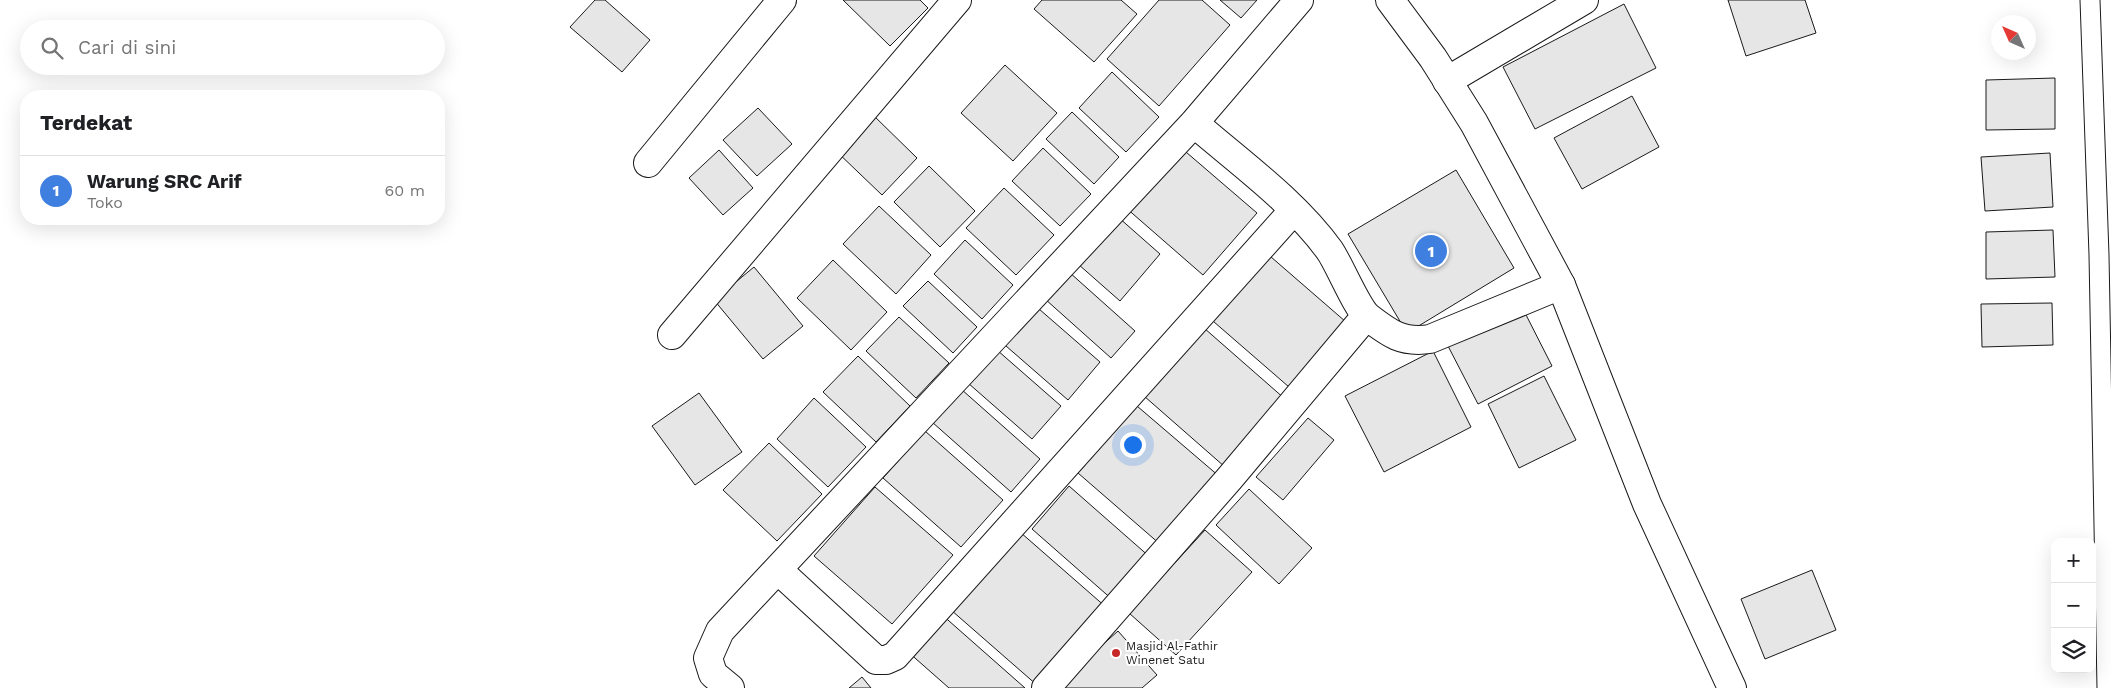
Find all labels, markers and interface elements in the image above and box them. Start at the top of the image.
north arrow [1991,15,2036,60]
search box [20,20,445,75]
icon: search [38,34,66,62]
text: Cari di sini [78,36,176,59]
text: Terdekat [40,110,132,135]
text: Warung SRC Arif [87,170,242,193]
text: 1 [53,181,59,200]
text: 60 m [385,181,425,200]
text: Toko [87,193,123,212]
pin: 1 [1415,232,1447,270]
your location [1120,432,1146,458]
map controls [2051,538,2096,673]
button: + [2051,538,2096,583]
button: − [2051,583,2096,628]
button: layers [2051,628,2096,673]
place label: Masjid Al-Fathir Winenet Satu [1126,639,1218,667]
marker: Masjid Al-Fathir Winenet Satu [1110,647,1122,659]

